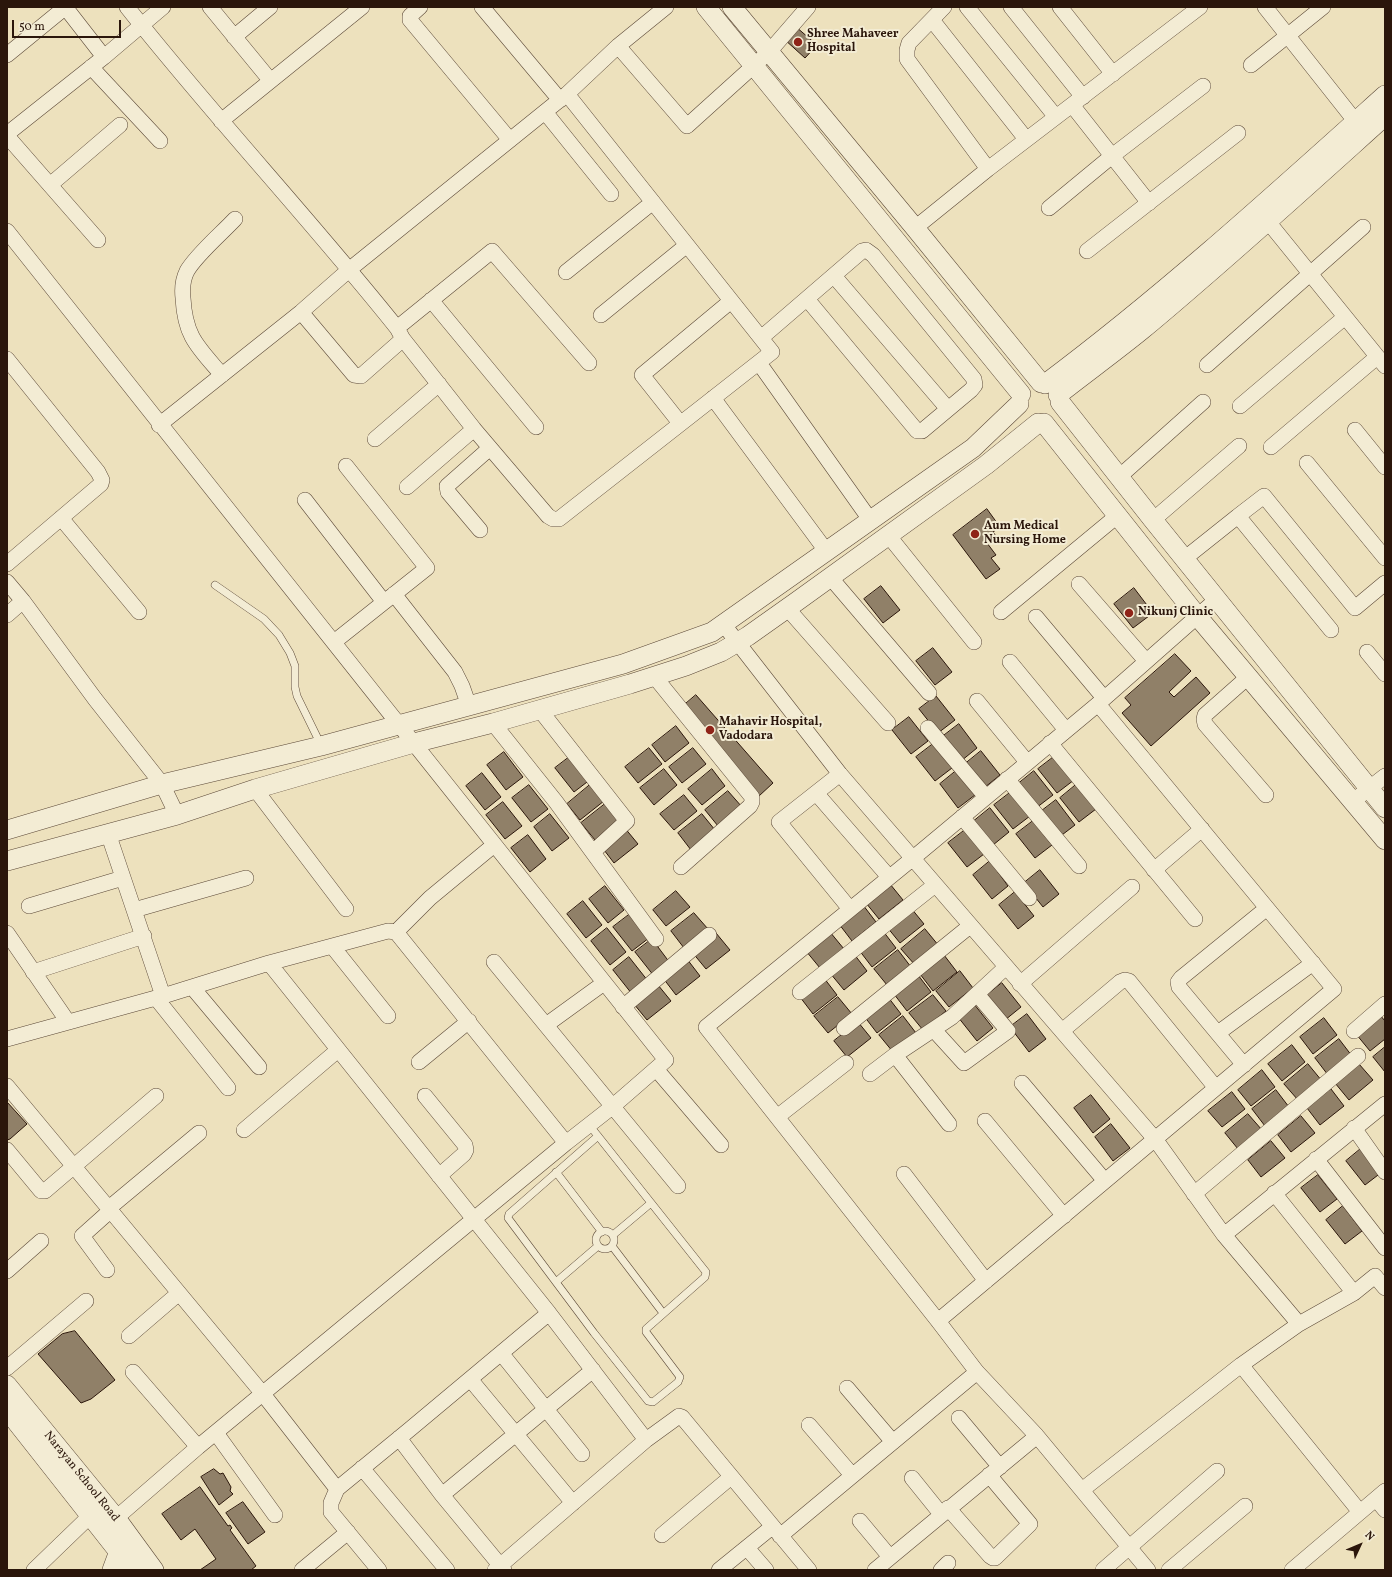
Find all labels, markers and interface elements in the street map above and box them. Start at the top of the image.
scale bar [14,12,123,38]
text: 50 m [19,19,45,35]
place label: Shree Mahaveer Hospital [807,28,899,56]
marker: Shree Mahaveer Hospital [792,36,804,48]
place label: Aum Medical Nursing Home [984,520,1066,548]
marker: Aum Medical Nursing Home [969,528,981,540]
place label: Nikunj Clinic [1138,606,1213,620]
marker: Nikunj Clinic [1123,607,1135,619]
place label: Mahavir Hospital, Vadodara [719,716,822,744]
marker: Mahavir Hospital, Vadodara [704,724,716,736]
street label: Narayan School Road [40,1429,122,1525]
north arrow [1340,1525,1380,1565]
text: N [1361,1528,1377,1544]

